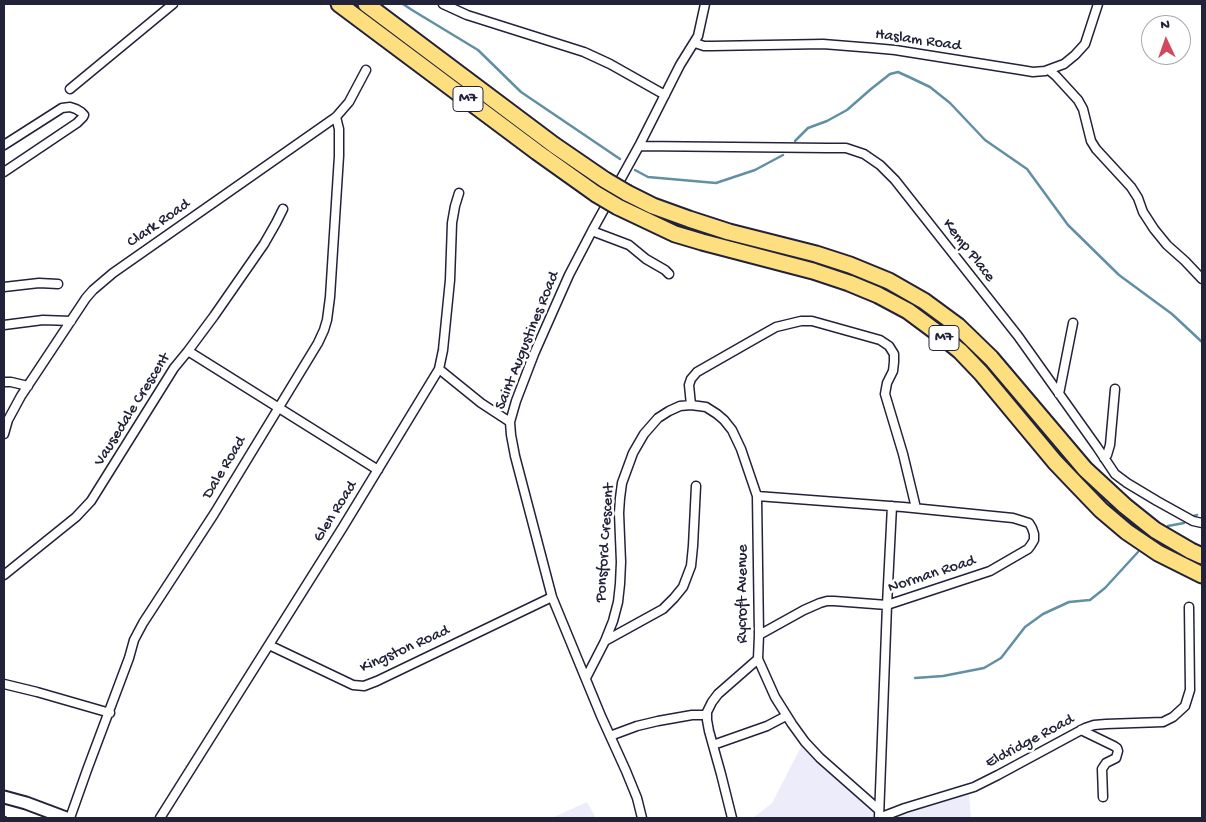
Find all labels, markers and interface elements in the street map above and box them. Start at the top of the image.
north arrow [1141,15,1191,65]
text: N [1160,17,1170,34]
street label: Haslam Road [874,25,962,57]
road number: M7 [453,86,483,112]
street label: Clark Road [124,195,194,253]
street label: Kemp Place [937,216,999,286]
street label: Saint Augustines Road [491,269,565,413]
road number: M7 [929,326,959,350]
street label: Vausedale Crescent [91,350,175,470]
street label: Dale Road [199,433,251,503]
street label: Glen Road [310,478,362,546]
street label: Ponsford Crescent [592,483,620,603]
street label: Rycroft Avenue [734,544,754,644]
street label: Norman Road [886,552,978,598]
street label: Kingston Road [357,622,453,678]
street label: Eldridge Road [982,711,1078,773]

